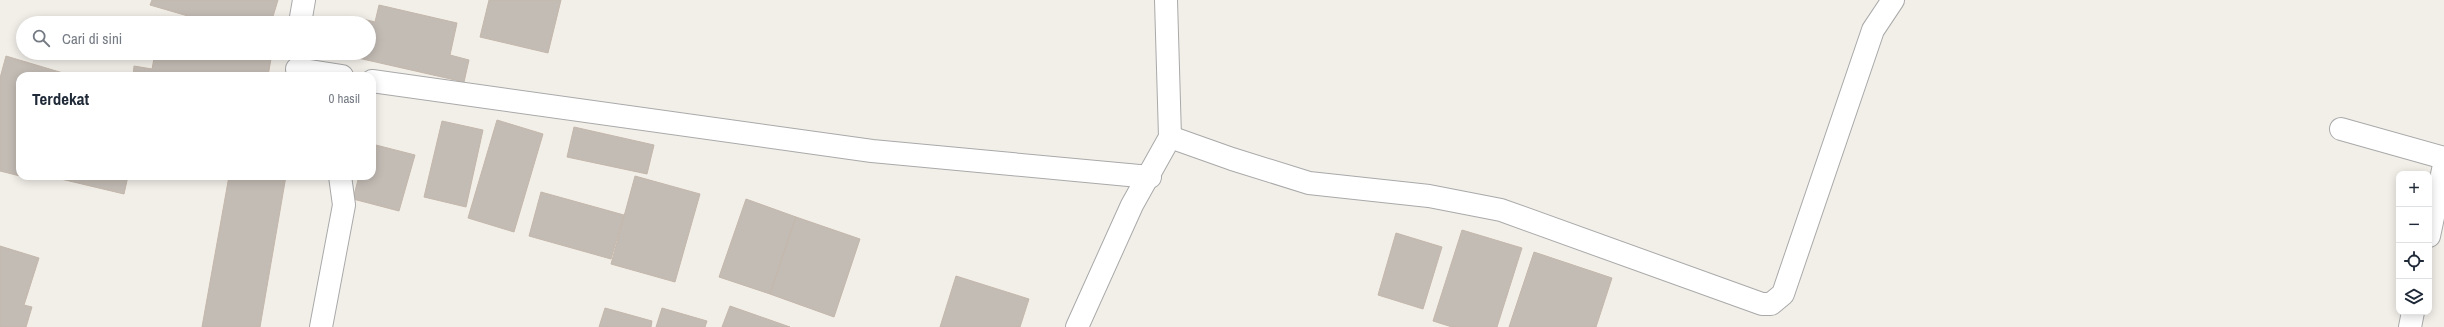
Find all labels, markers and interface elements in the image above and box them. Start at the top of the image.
search box [16,16,376,60]
icon: search [30,27,52,49]
text: Cari di sini [62,28,122,49]
text: Terdekat [32,87,89,110]
text: 0 hasil [329,90,360,107]
map controls [2396,171,2432,315]
button: + [2396,171,2432,207]
button: − [2396,207,2432,243]
button: locate [2396,243,2432,279]
button: layers [2396,279,2432,315]

